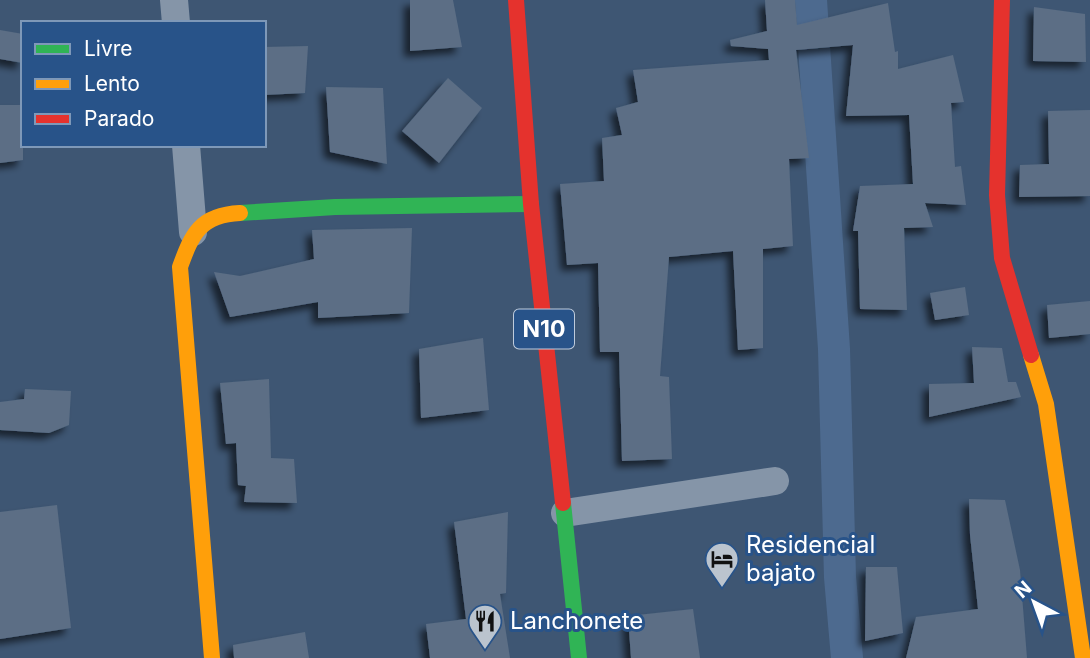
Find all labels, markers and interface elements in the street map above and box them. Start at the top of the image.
legend [21,21,266,147]
text: Livre [84,36,133,61]
text: Lento [84,71,140,96]
text: Parado [84,106,154,131]
road number: N10 [514,310,574,348]
place label: Residencial bajato [746,530,875,587]
hotel icon: Residencial bajato [703,540,741,589]
north arrow [999,567,1069,637]
text: N [1010,576,1036,603]
restaurant icon: Lanchonete [466,602,504,651]
place label: Lanchonete [510,606,643,635]

